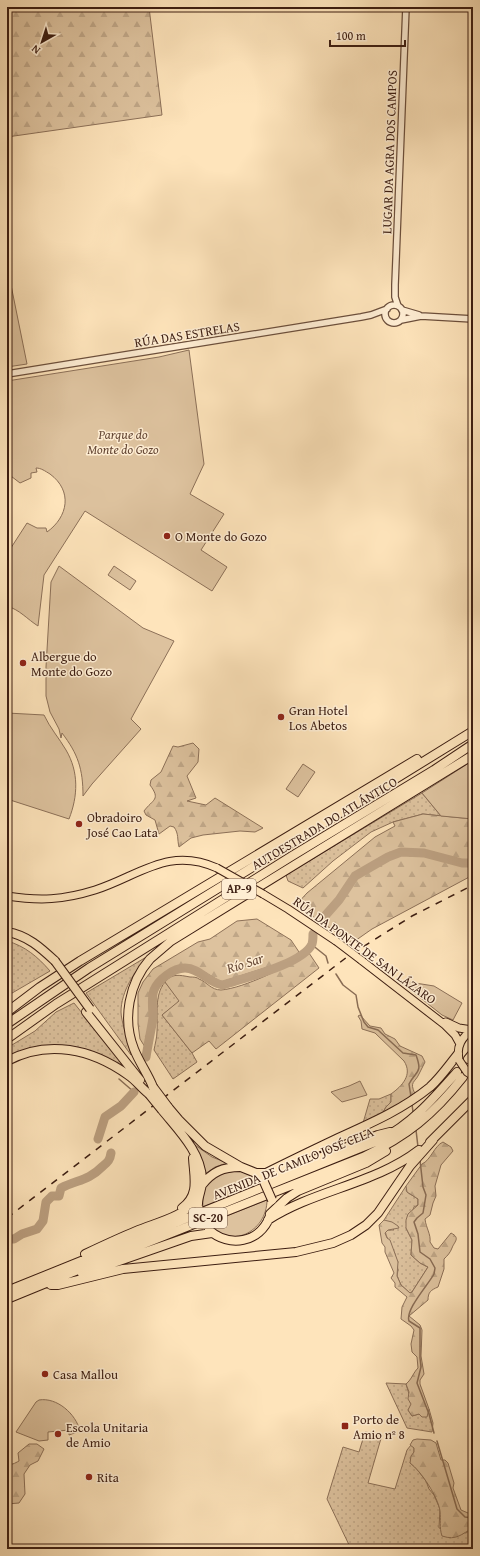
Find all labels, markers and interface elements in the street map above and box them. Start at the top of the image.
north arrow [22,22,62,62]
scale bar [330,22,405,48]
text: 100 m [336,27,366,44]
text: N [27,41,44,58]
street label: LUGAR DA AGRA DOS CAMPOS [377,70,402,234]
street label: RÚA DAS ESTRELAS [133,317,241,352]
park label: Parque do Monte do Gozo [87,425,159,459]
place label: O Monte do Gozo [175,527,267,546]
marker: O Monte do Gozo [162,531,172,541]
place label: Albergue do Monte do Gozo [31,647,113,681]
marker: Albergue do Monte do Gozo [18,658,28,668]
place label: Gran Hotel Los Abetos [289,701,348,735]
marker: Gran Hotel Los Abetos [276,712,286,722]
street label: AUTOESTRADA DO ATLÁNTICO [248,772,401,875]
place label: Obradoiro José Cao Lata [85,808,159,842]
marker: Obradoiro José Cao Lata [74,819,84,829]
road number: AP-9 [222,879,256,899]
street label: RÚA DA PONTE DE SAN LÁZARO [289,892,440,1009]
water label: Río Sar [223,947,267,979]
street label: AVENIDA DE CAMILO JOSÉ CELA [210,1122,377,1204]
road number: SC-20 [189,1208,227,1228]
place label: Casa Mallou [53,1365,118,1384]
marker: Casa Mallou [40,1369,50,1379]
place label: Porto de Amio nº 8 [353,1410,405,1444]
place label: Escola Unitaria de Amio [66,1418,149,1452]
marker: Porto de Amio nº 8 [340,1421,350,1431]
marker: Escola Unitaria de Amio [53,1429,63,1439]
place label: Rita [97,1468,120,1487]
marker: Rita [84,1472,94,1482]

